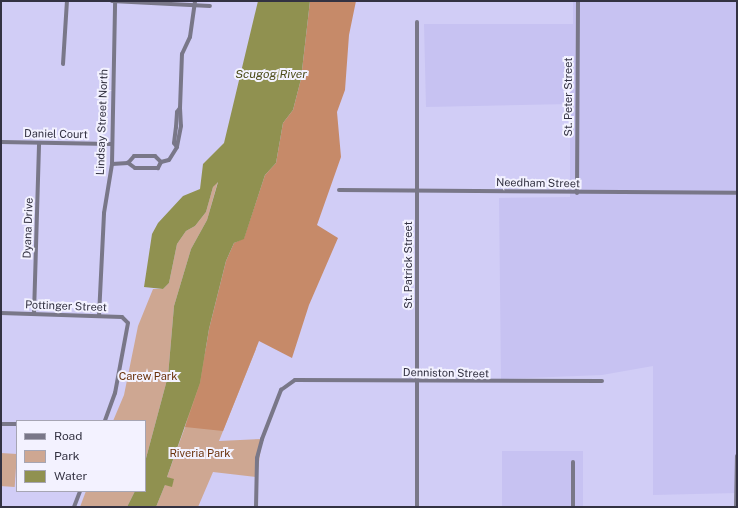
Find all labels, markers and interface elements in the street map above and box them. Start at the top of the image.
street label: St. Peter Street [561,58,575,136]
water label: Scugog River [235,68,307,82]
street label: Lindsay Street North [94,69,110,175]
street label: Daniel Court [24,127,88,141]
street label: Needham Street [496,176,580,190]
street label: Dyana Drive [20,197,36,259]
street label: St. Patrick Street [401,221,415,309]
street label: Pottinger Street [25,298,107,314]
street label: Denniston Street [403,366,489,380]
park label: Carew Park [119,369,177,383]
legend [16,420,146,492]
text: Road [54,429,82,443]
park label: Riveria Park [170,446,230,460]
text: Park [54,449,80,463]
text: Water [54,469,87,483]

